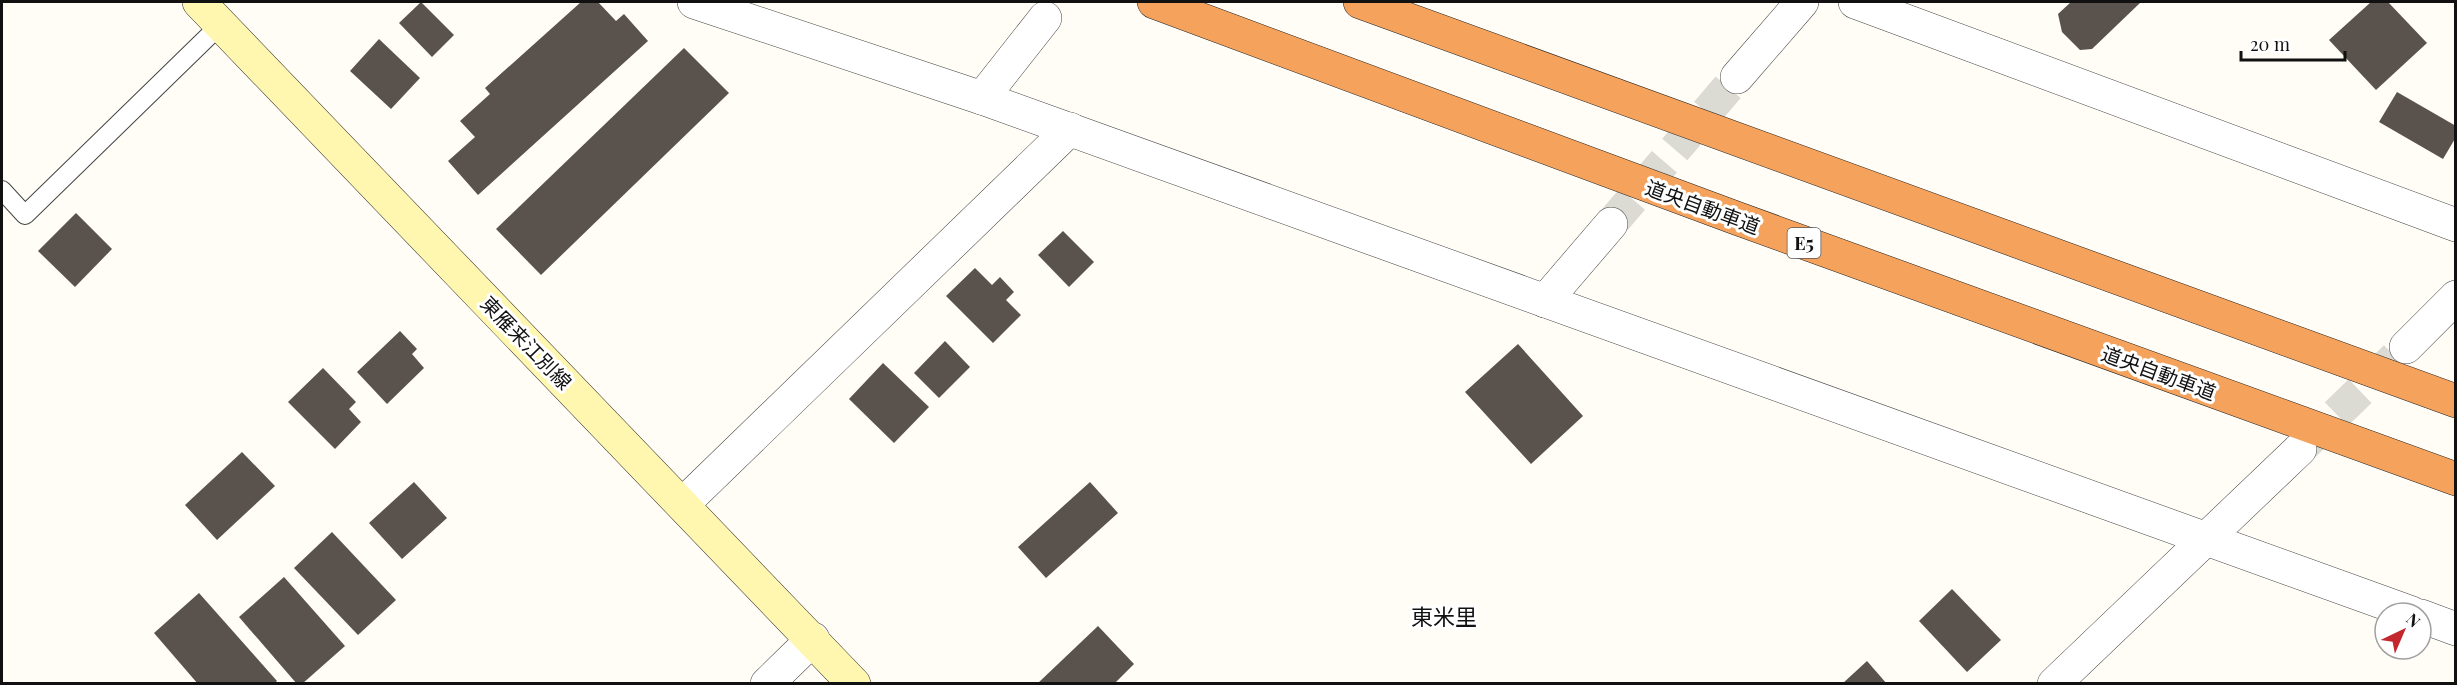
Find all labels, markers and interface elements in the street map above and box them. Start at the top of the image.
scale bar [2241,24,2344,62]
text: 20 m [2250,32,2290,56]
street label: 道央自動車道 [1642,173,1764,239]
road number: E5 [1788,228,1820,258]
street label: 東雁来江別線 [476,289,578,395]
street label: 道央自動車道 [2098,339,2220,405]
district label: 東米里 [1411,601,1477,631]
north arrow [2373,601,2433,661]
text: N [2402,608,2426,632]

